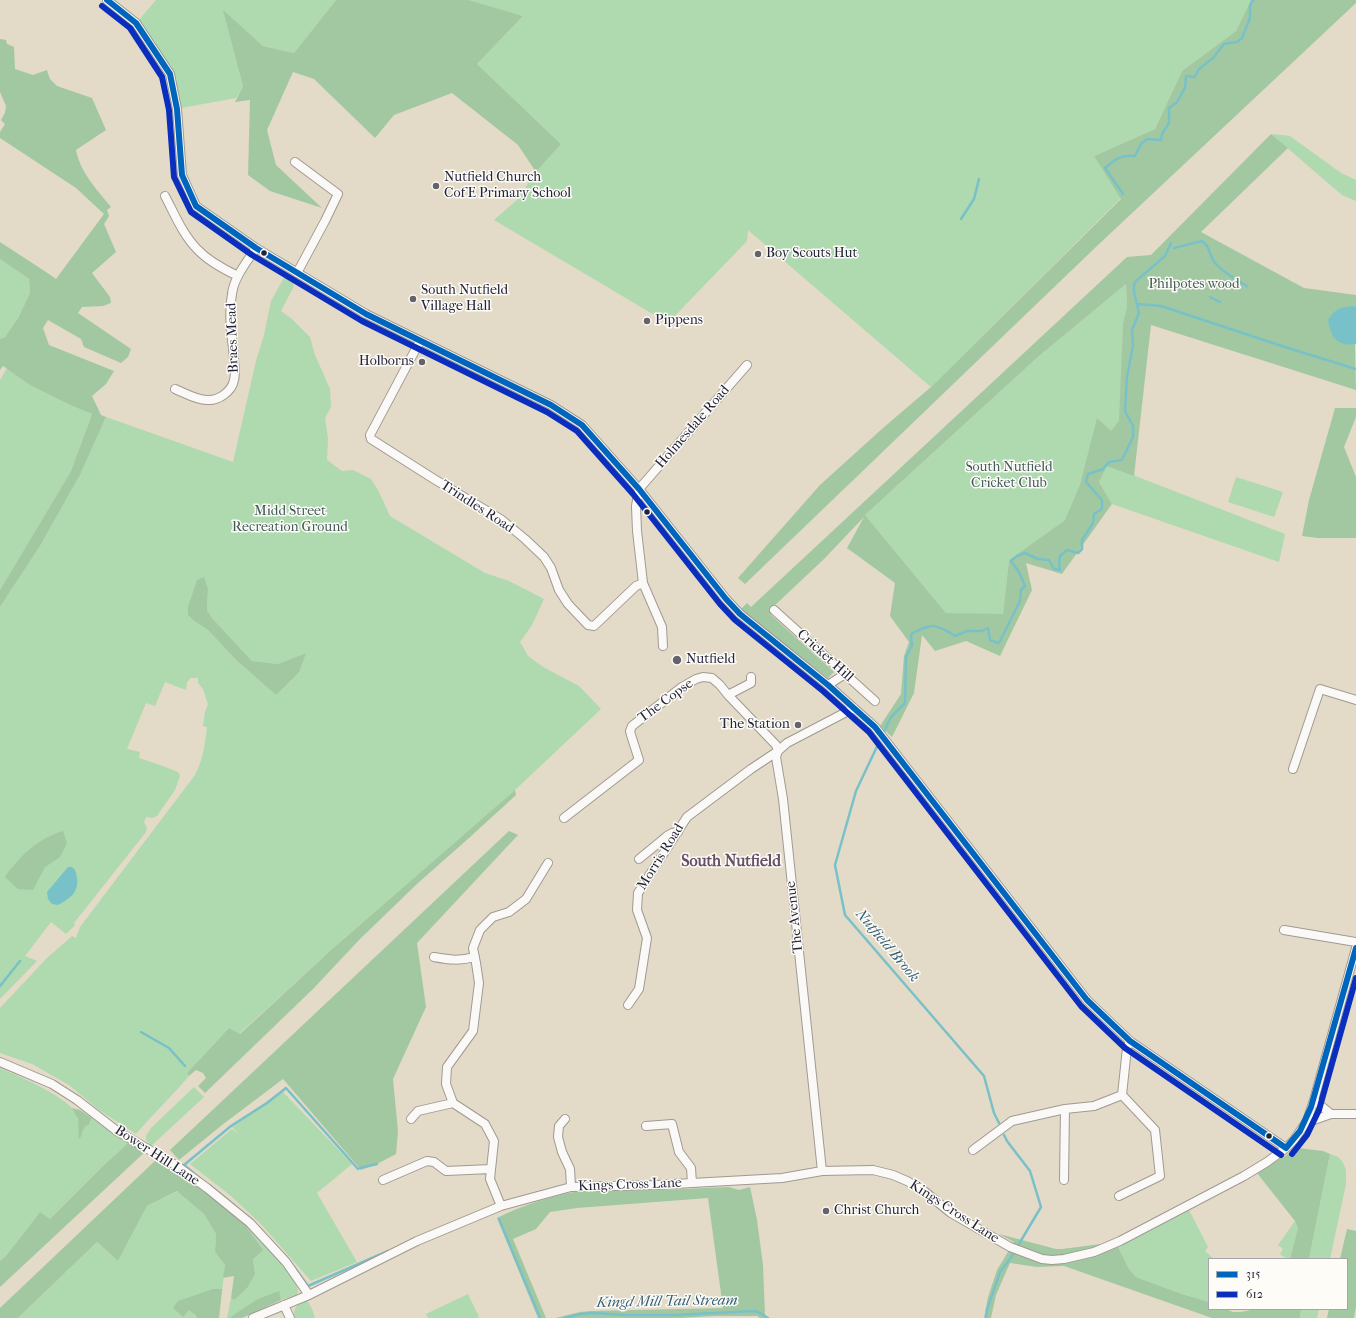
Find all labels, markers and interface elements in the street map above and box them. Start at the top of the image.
place label: Nutfield Church CofE Primary School [444,170,571,202]
marker: Nutfield Church CofE Primary School [431,181,441,191]
place label: Boy Scouts Hut [766,246,857,262]
unlabelled marker [259,248,269,258]
marker: Boy Scouts Hut [753,249,763,259]
park label: Philpotes wood [1148,277,1240,293]
place label: South Nutfield Village Hall [421,283,508,316]
marker: South Nutfield Village Hall [408,294,418,304]
street label: Braes Mead [223,303,243,373]
place label: Pippens [655,313,703,329]
marker: Pippens [642,316,652,326]
place label: Holborns [359,354,414,370]
marker: Holborns [417,357,427,367]
street label: Holmesdale Road [652,382,734,472]
park label: South Nutfield Cricket Club [965,460,1053,492]
street label: Trindles Road [437,477,517,537]
park label: Midd Street Recreation Ground [232,504,348,536]
unlabelled marker [642,507,652,517]
street label: Cricket Hill [793,626,857,686]
place label: Nutfield [686,652,735,668]
marker: Nutfield [671,654,683,666]
street label: The Copse [635,675,697,727]
place label: The Station [720,717,790,733]
marker: The Station [793,720,803,730]
street label: Morris Road [634,821,688,893]
district label: South Nutfield [681,852,781,872]
street label: The Avenue [783,880,807,954]
water label: Nutfield Brook [851,906,923,986]
street label: Bower Hill Lane [111,1122,203,1190]
unlabelled marker [1264,1131,1274,1141]
street label: Kings Cross Lane [578,1175,682,1195]
street label: Kings Cross Lane [906,1177,1002,1247]
place label: Christ Church [834,1203,919,1219]
marker: Christ Church [821,1206,831,1216]
legend [1208,1258,1348,1310]
text: 315 [1246,1267,1260,1281]
text: 612 [1246,1287,1263,1301]
water label: Kingd Mill Tail Stream [596,1292,738,1312]

